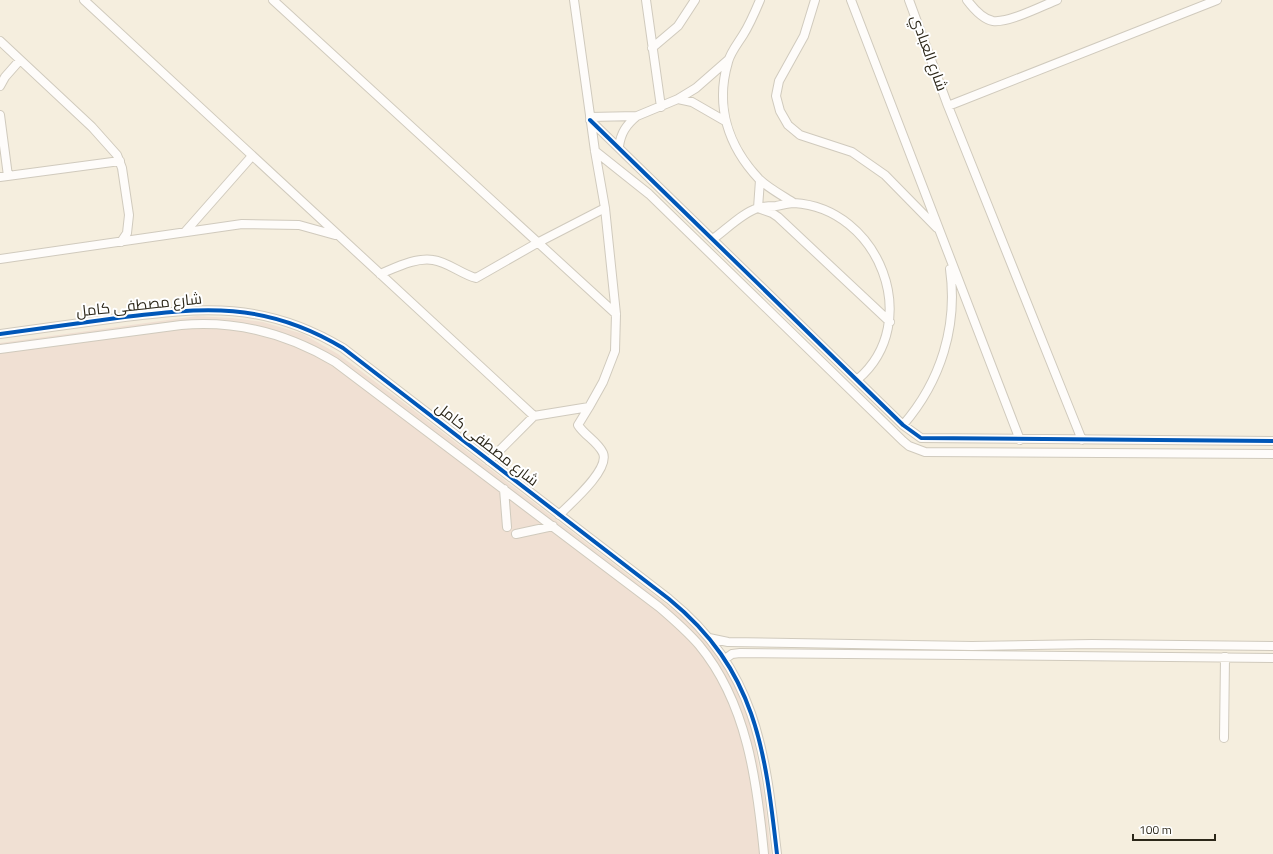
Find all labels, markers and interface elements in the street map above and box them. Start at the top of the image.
street label: شارع العبادي [904,12,954,94]
street label: شارع مصطفى كامل [75,286,203,323]
street label: شارع مصطفى كامل [431,396,544,491]
scale bar [1133,816,1215,842]
text: 100 m [1139,820,1172,839]

